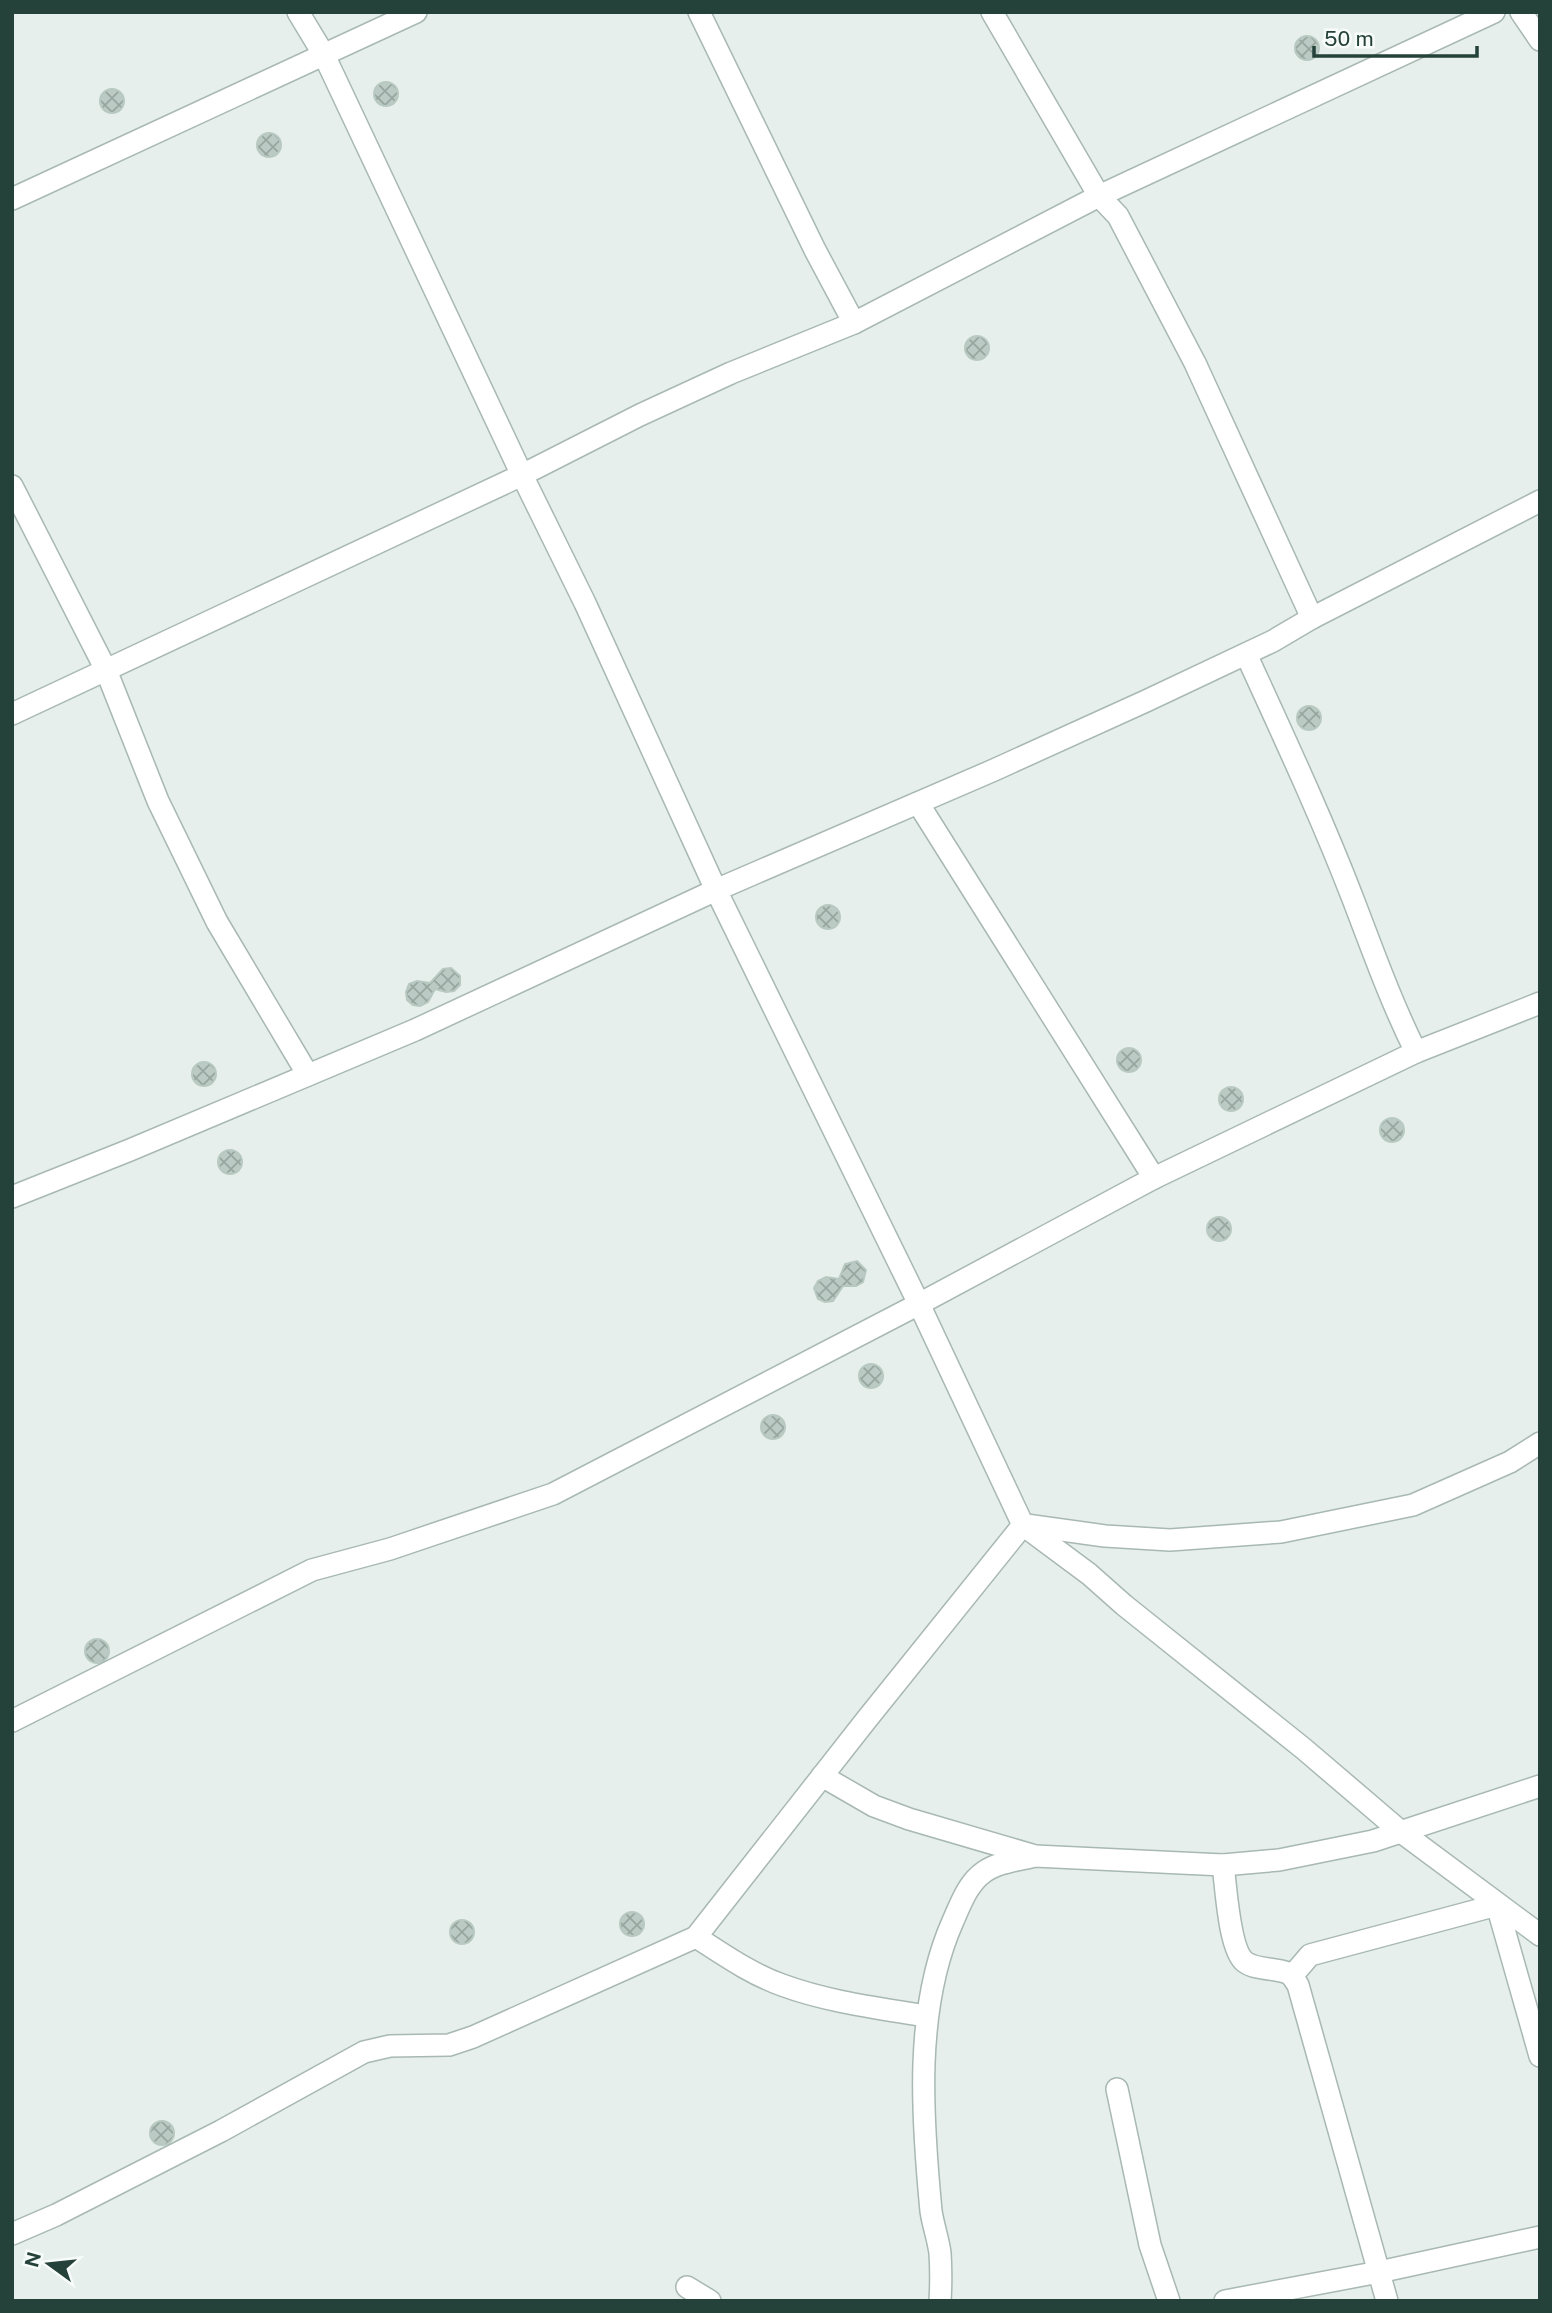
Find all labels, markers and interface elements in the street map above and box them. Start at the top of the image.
scale bar [1314,14,1477,58]
text: 50 m [1324,26,1374,51]
north arrow [14,2229,84,2299]
text: N [20,2250,45,2270]

